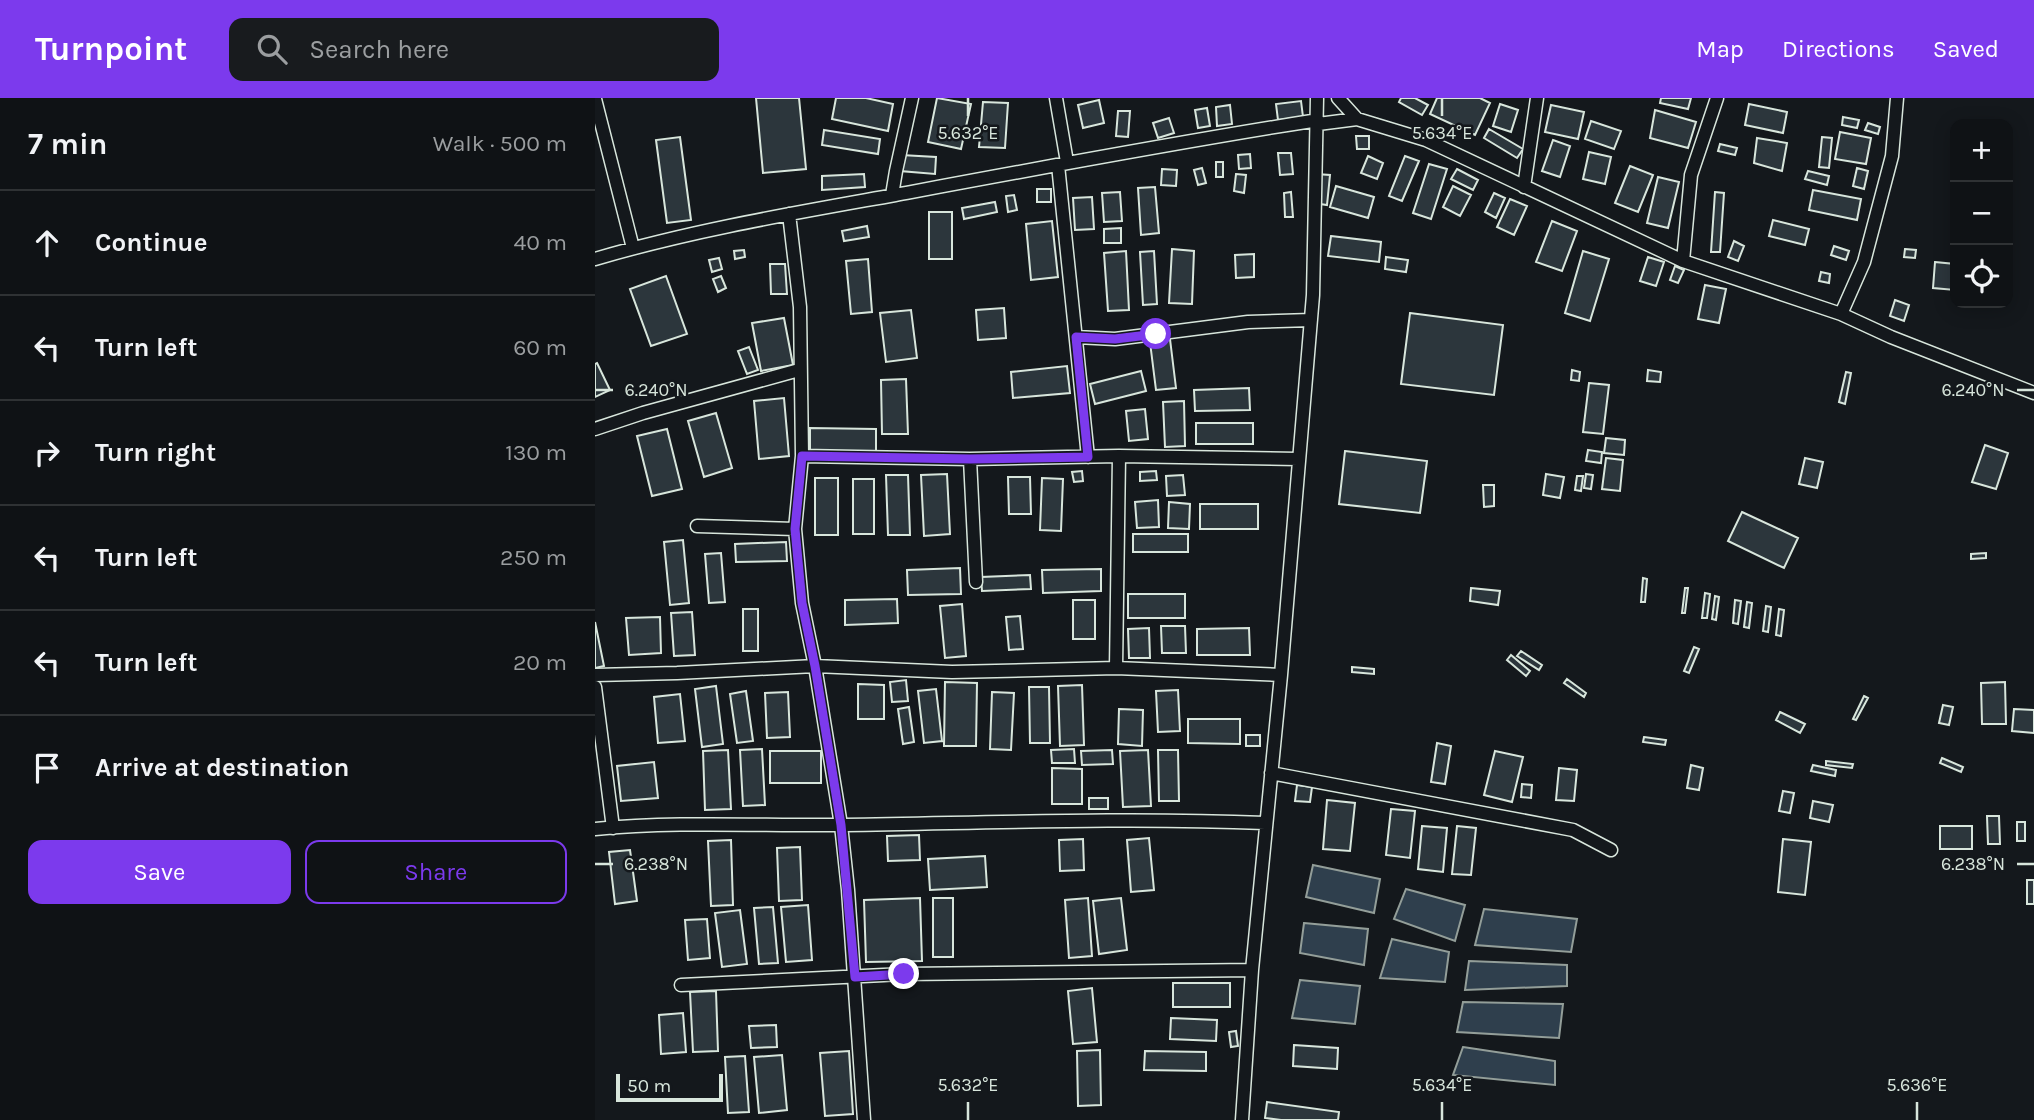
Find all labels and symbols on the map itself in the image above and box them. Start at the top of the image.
text: 5.632°E [938,122,999,144]
text: 5.634°E [1412,122,1472,144]
route start [1140,318,1171,349]
text: 6.240°N [624,379,688,401]
text: 6.240°N [1941,379,2005,401]
text: 6.238°N [624,853,688,875]
text: 6.238°N [1941,853,2005,875]
route end [888,958,919,989]
scale bar [616,1071,723,1103]
text: 5.632°E [938,1074,999,1096]
text: 5.634°E [1412,1074,1472,1096]
text: 5.636°E [1887,1074,1947,1096]

